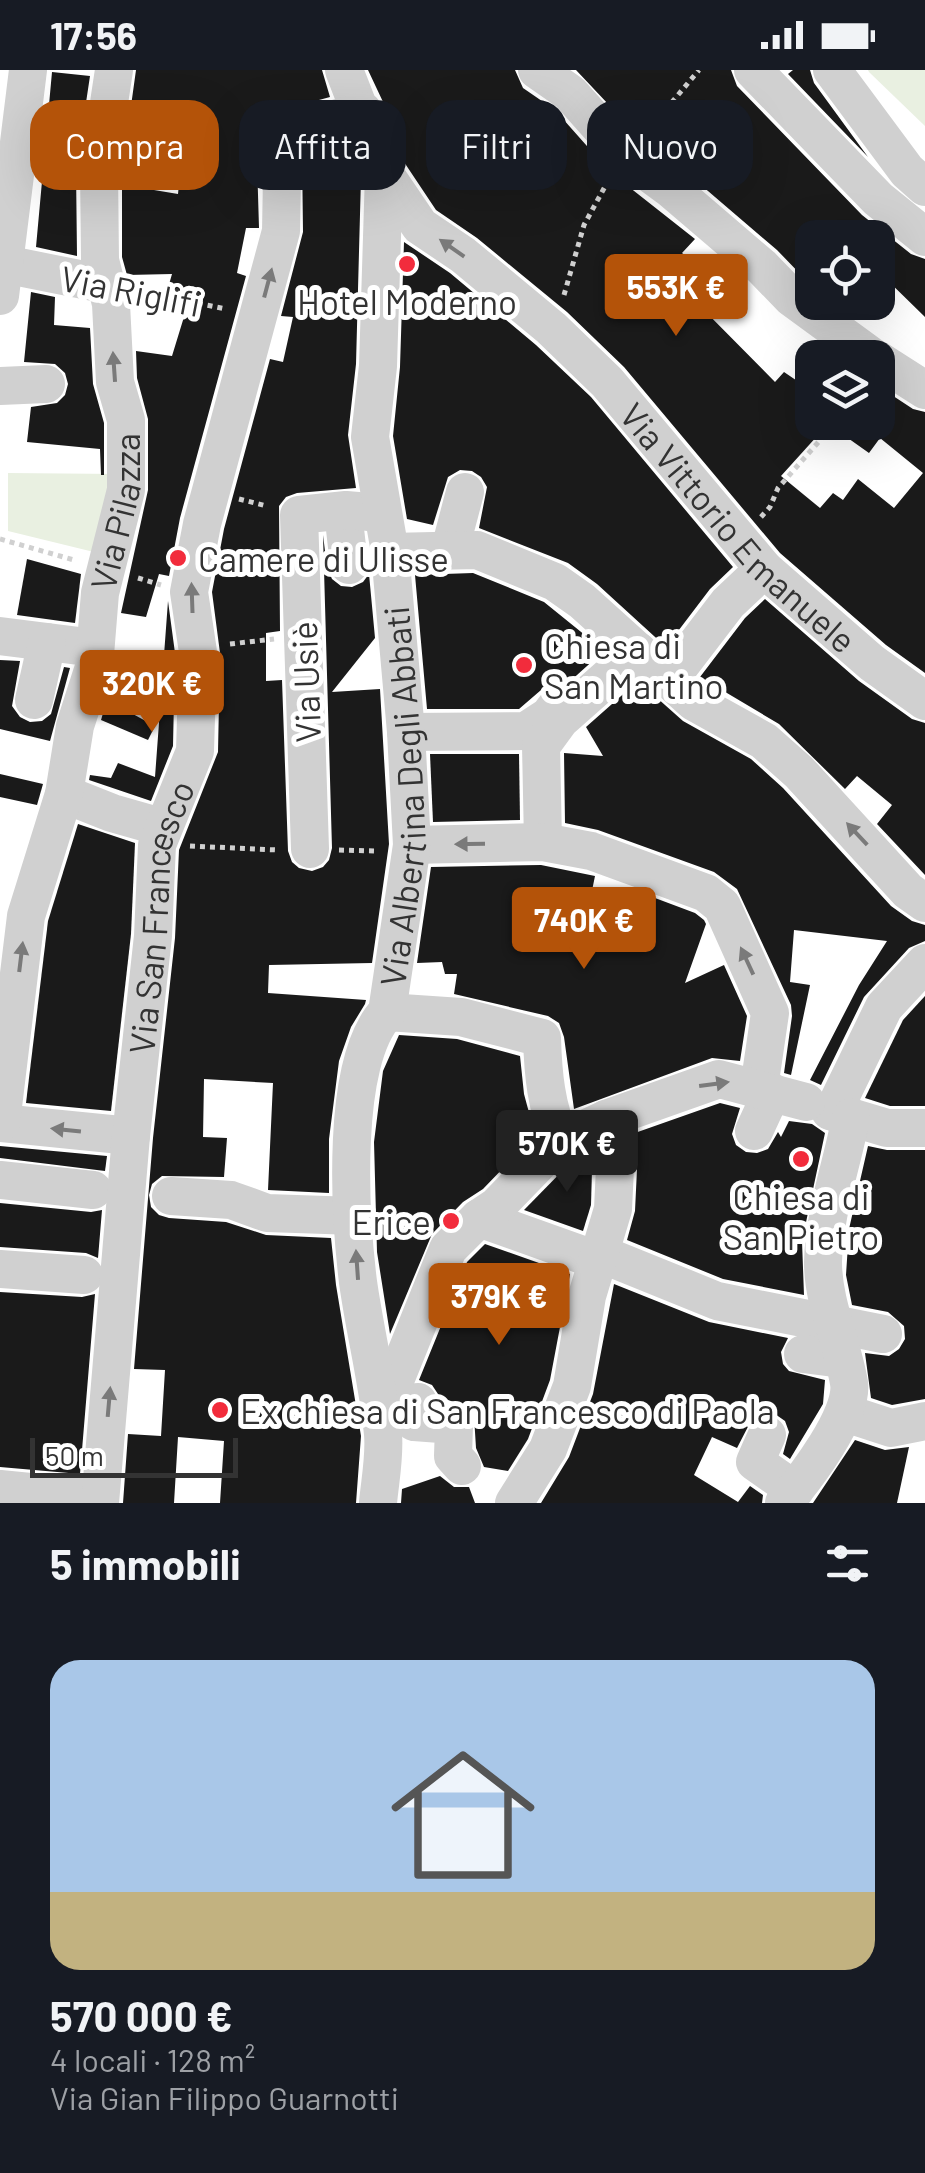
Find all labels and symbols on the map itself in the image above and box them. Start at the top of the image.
one-way arrow [439,239,465,258]
marker: Hotel Moderno [396,253,418,275]
pin: 553K € [595,254,757,339]
street label: Via Riglifi [57,256,205,324]
one-way arrow [260,267,276,298]
place label: Hotel Moderno [297,280,517,322]
one-way arrow [106,351,122,383]
street label: Via Vittorio Emanuele [612,394,865,661]
street label: Via Pilazza [81,433,148,594]
place label: Camere di Ulisse [198,537,449,579]
marker: Camere di Ulisse [167,547,189,569]
one-way arrow [183,581,199,613]
street label: Via Albertina Degli Abbati [370,604,433,989]
street label: Via Usiè [282,621,328,743]
place label: Chiesa di San Martino [544,624,724,706]
pin: 320K € [71,650,233,735]
marker: Chiesa di San Martino [513,654,535,676]
street label: Via San Francesco [119,774,202,1056]
one-way arrow [846,822,869,846]
one-way arrow [454,836,486,852]
pin: 740K € [503,887,665,972]
one-way arrow [13,940,29,972]
one-way arrow [739,946,756,975]
one-way arrow [699,1076,731,1092]
pin: 570K € [486,1110,648,1195]
one-way arrow [49,1121,81,1137]
marker: Chiesa di San Pietro [790,1148,812,1170]
place label: Chiesa di San Pietro [723,1175,879,1257]
place label: Erice [351,1200,431,1242]
marker: Erice [440,1210,462,1232]
one-way arrow [349,1249,365,1281]
pin: 379K € [418,1263,580,1348]
one-way arrow [101,1385,117,1417]
place label: Ex chiesa di San Francesco di Paola [240,1389,775,1431]
marker: Ex chiesa di San Francesco di Paola [209,1399,231,1421]
scale bar [30,1433,238,1478]

